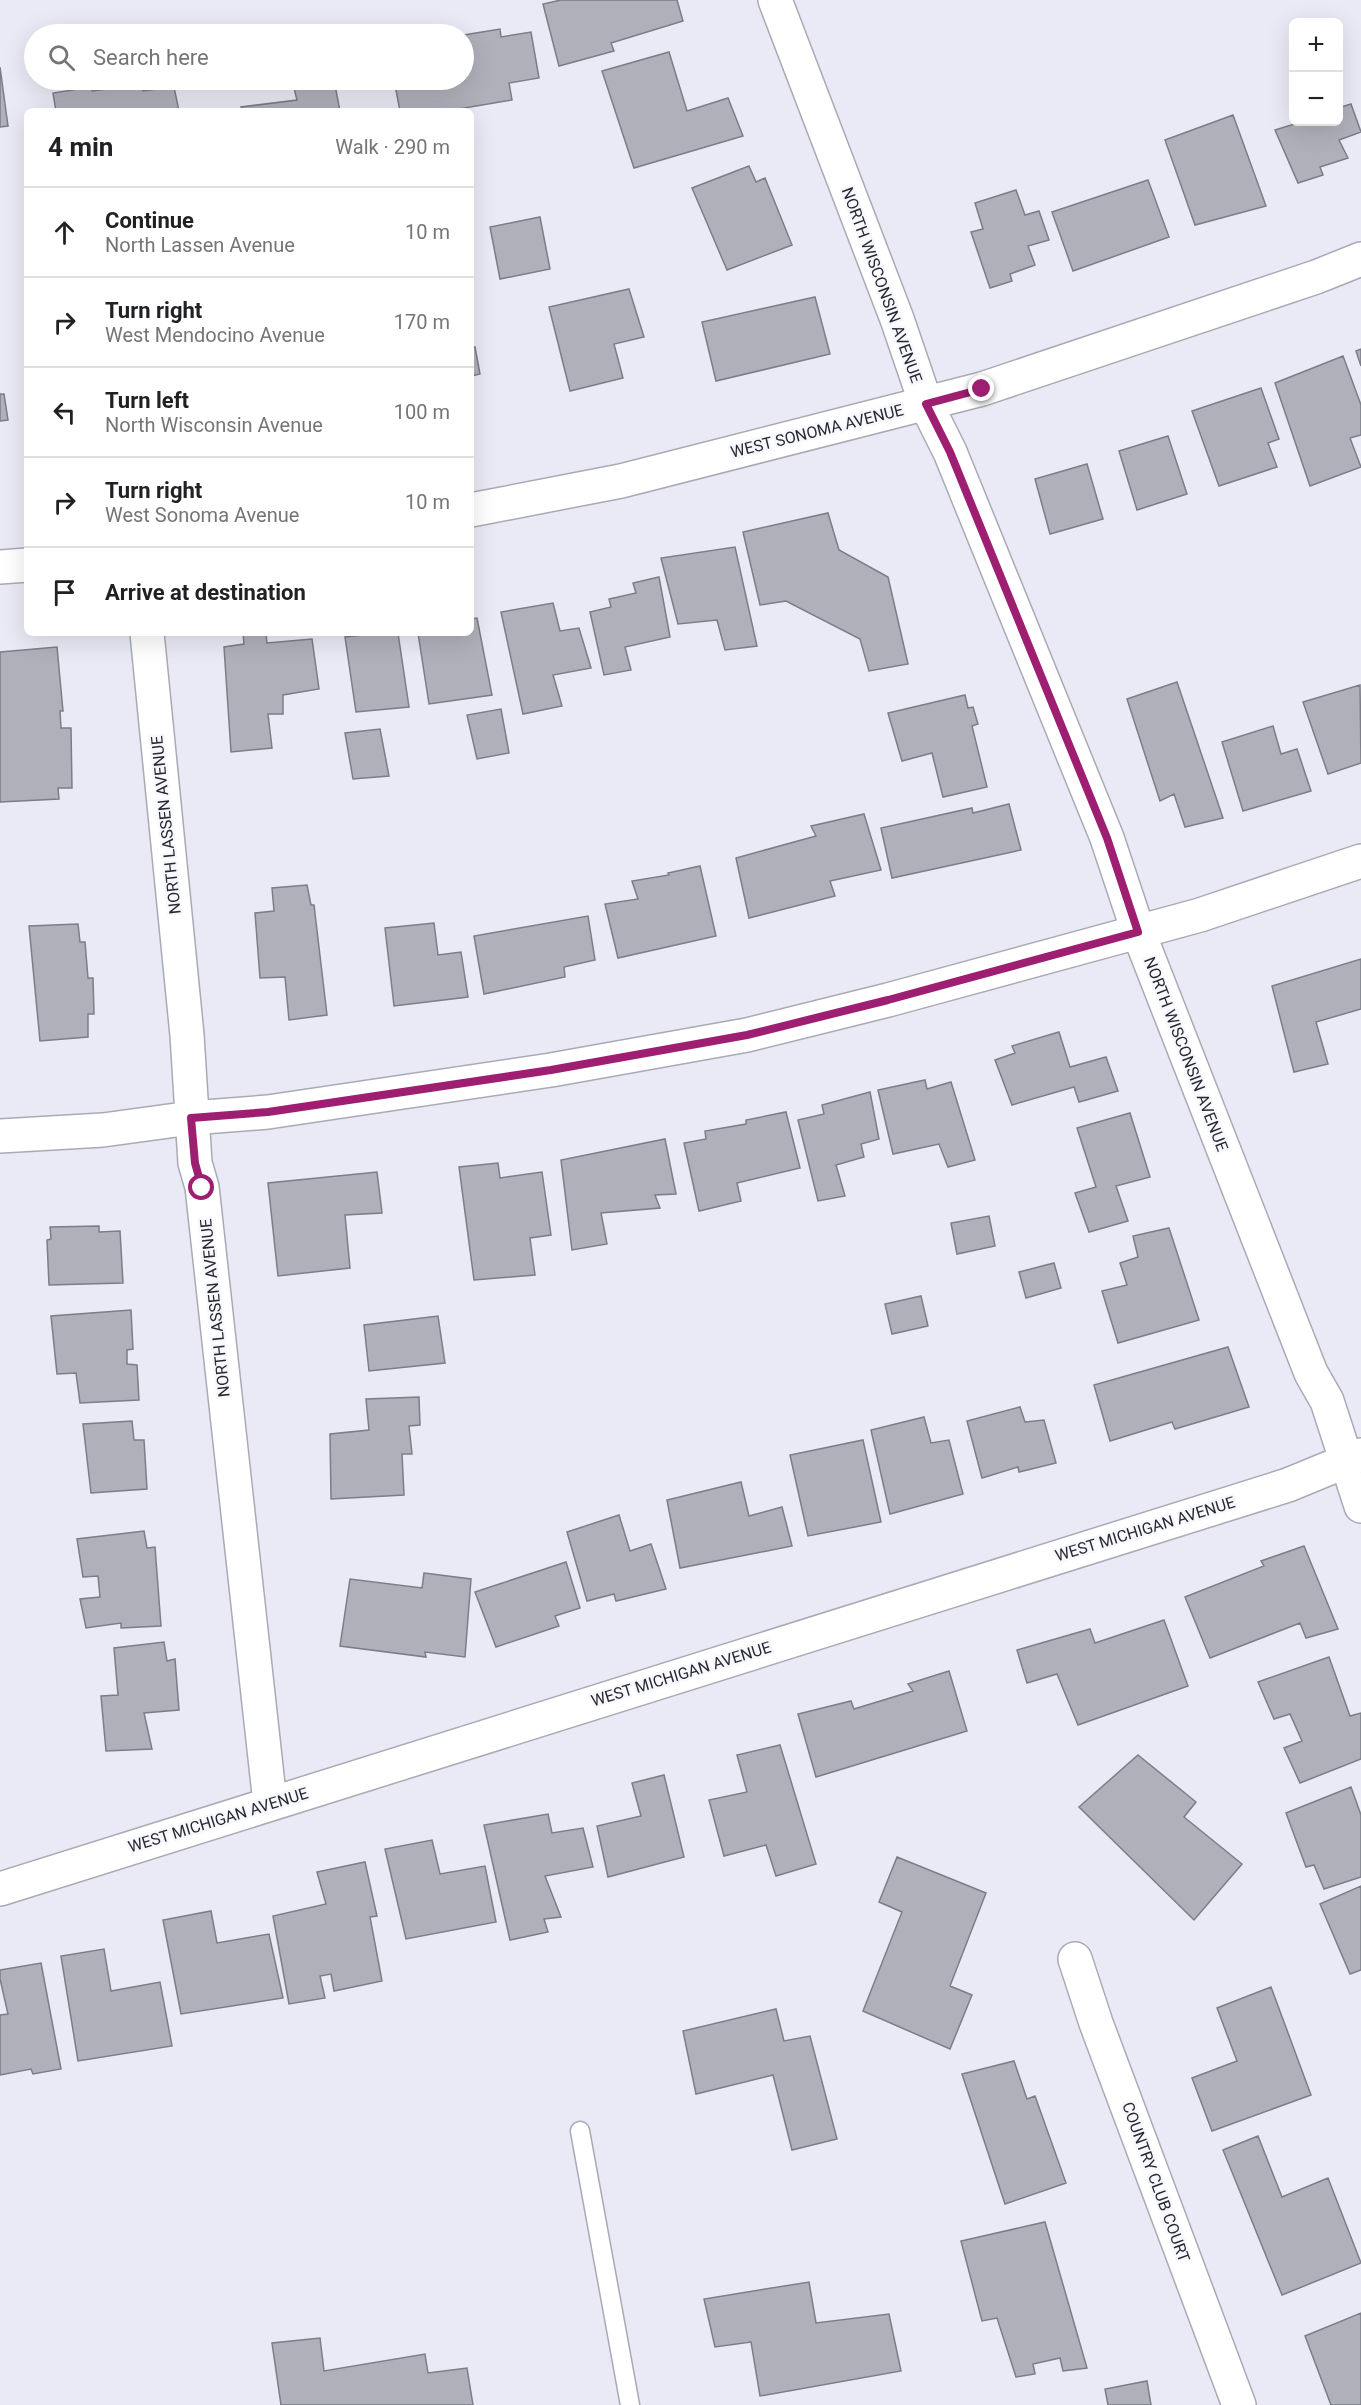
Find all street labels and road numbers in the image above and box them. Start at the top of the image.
street label: NORTH WISCONSIN AVENUE [838,185,926,385]
street label: WEST SONOMA AVENUE [729,400,905,462]
street label: NORTH LASSEN AVENUE [147,735,185,915]
street label: NORTH WISCONSIN AVENUE [1140,954,1232,1154]
street label: NORTH LASSEN AVENUE [196,1218,234,1398]
street label: WEST MICHIGAN AVENUE [1053,1493,1237,1565]
street label: WEST MICHIGAN AVENUE [589,1638,773,1710]
street label: WEST MICHIGAN AVENUE [126,1784,310,1856]
street label: COUNTRY CLUB COURT [1118,2099,1194,2265]

